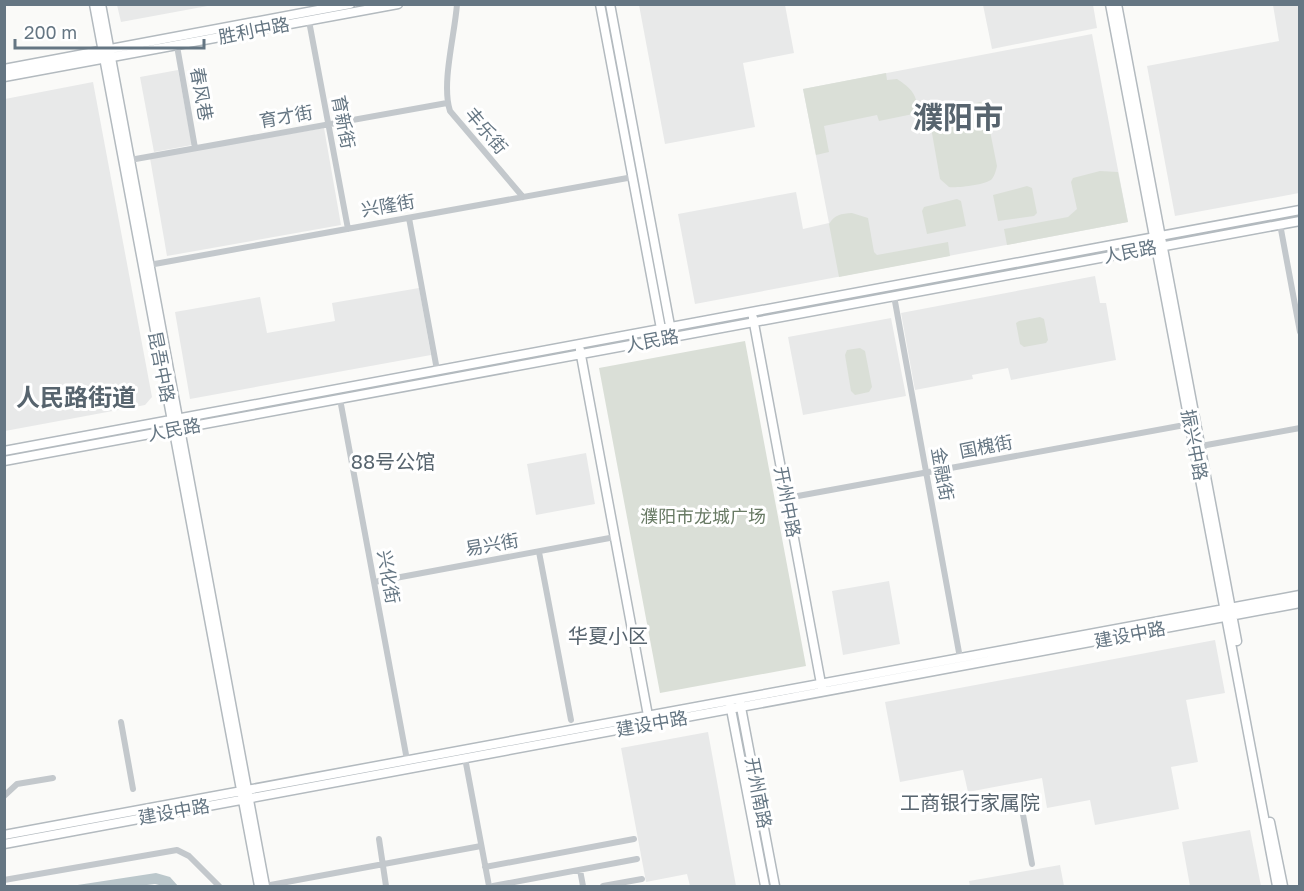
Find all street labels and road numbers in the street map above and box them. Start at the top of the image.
street label: 胜利中路 [216,12,291,48]
street label: 春风巷 [186,65,218,122]
street label: 育新街 [328,93,360,150]
street label: 育才街 [257,100,314,132]
street label: 丰乐街 [461,103,513,158]
street label: 兴隆街 [359,189,416,221]
street label: 人民路 [1101,235,1158,267]
street label: 人民路 [623,324,680,356]
street label: 昆吾中路 [144,329,180,404]
street label: 振兴中路 [1177,407,1213,482]
street label: 人民路 [145,413,202,445]
street label: 国槐街 [957,430,1014,462]
street label: 金融街 [927,445,959,502]
street label: 开州中路 [770,464,806,539]
street label: 易兴街 [463,528,520,560]
street label: 兴化街 [373,548,405,605]
street label: 建设中路 [1092,616,1167,652]
street label: 建设中路 [614,706,689,740]
street label: 开州南路 [741,755,777,830]
street label: 建设中路 [136,794,211,828]

